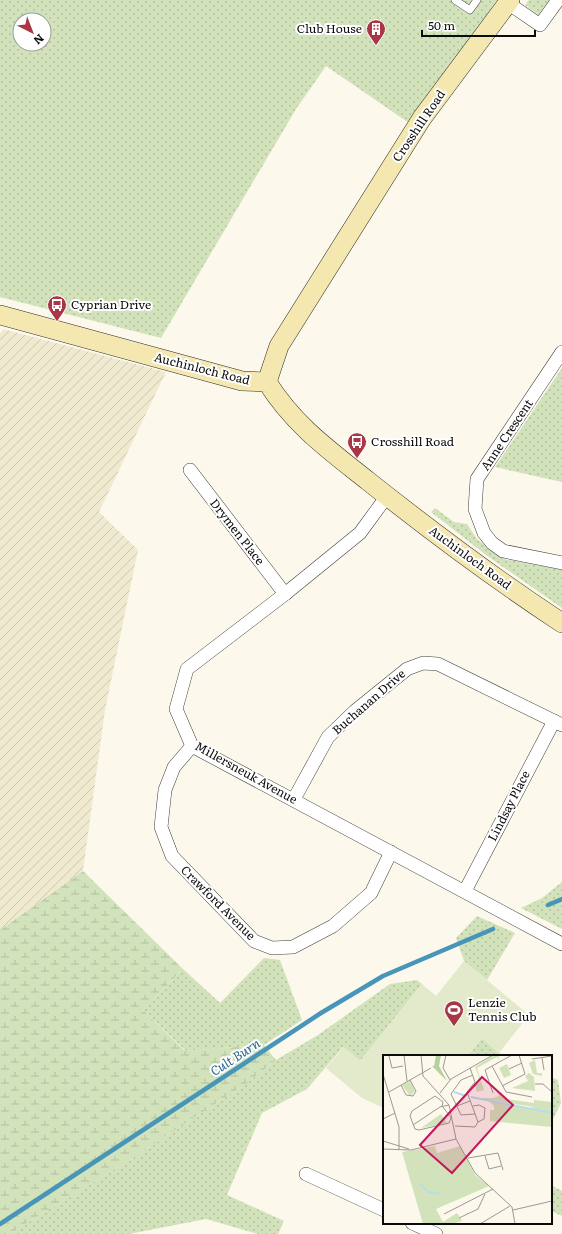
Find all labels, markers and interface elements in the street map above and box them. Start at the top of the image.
north arrow [12,12,52,52]
scale bar [422,12,535,38]
text: 50 m [428,16,455,34]
building icon: Club House [365,18,387,46]
place label: Club House [297,19,362,37]
text: N [31,31,48,49]
street label: Crosshill Road [387,85,449,165]
bus stop icon: Cyprian Drive [46,294,68,322]
place label: Cyprian Drive [71,295,151,313]
street label: Auchinloch Road [153,347,253,389]
street label: Anne Crescent [476,395,537,474]
bus stop icon: Crosshill Road [346,431,368,459]
place label: Crosshill Road [371,432,455,450]
street label: Drymen Place [206,494,269,568]
street label: Auchinloch Road [426,521,516,594]
street label: Buchanan Drive [328,664,409,738]
street label: Millersneuk Avenue [192,736,301,808]
street label: Lindsay Place [483,767,534,844]
street label: Crawford Avenue [177,861,260,944]
place label: Lenzie Tennis Club [468,993,536,1025]
sports icon: Lenzie Tennis Club [443,999,465,1027]
water label: Cult Burn [206,1033,264,1080]
inset map [383,1055,552,1224]

